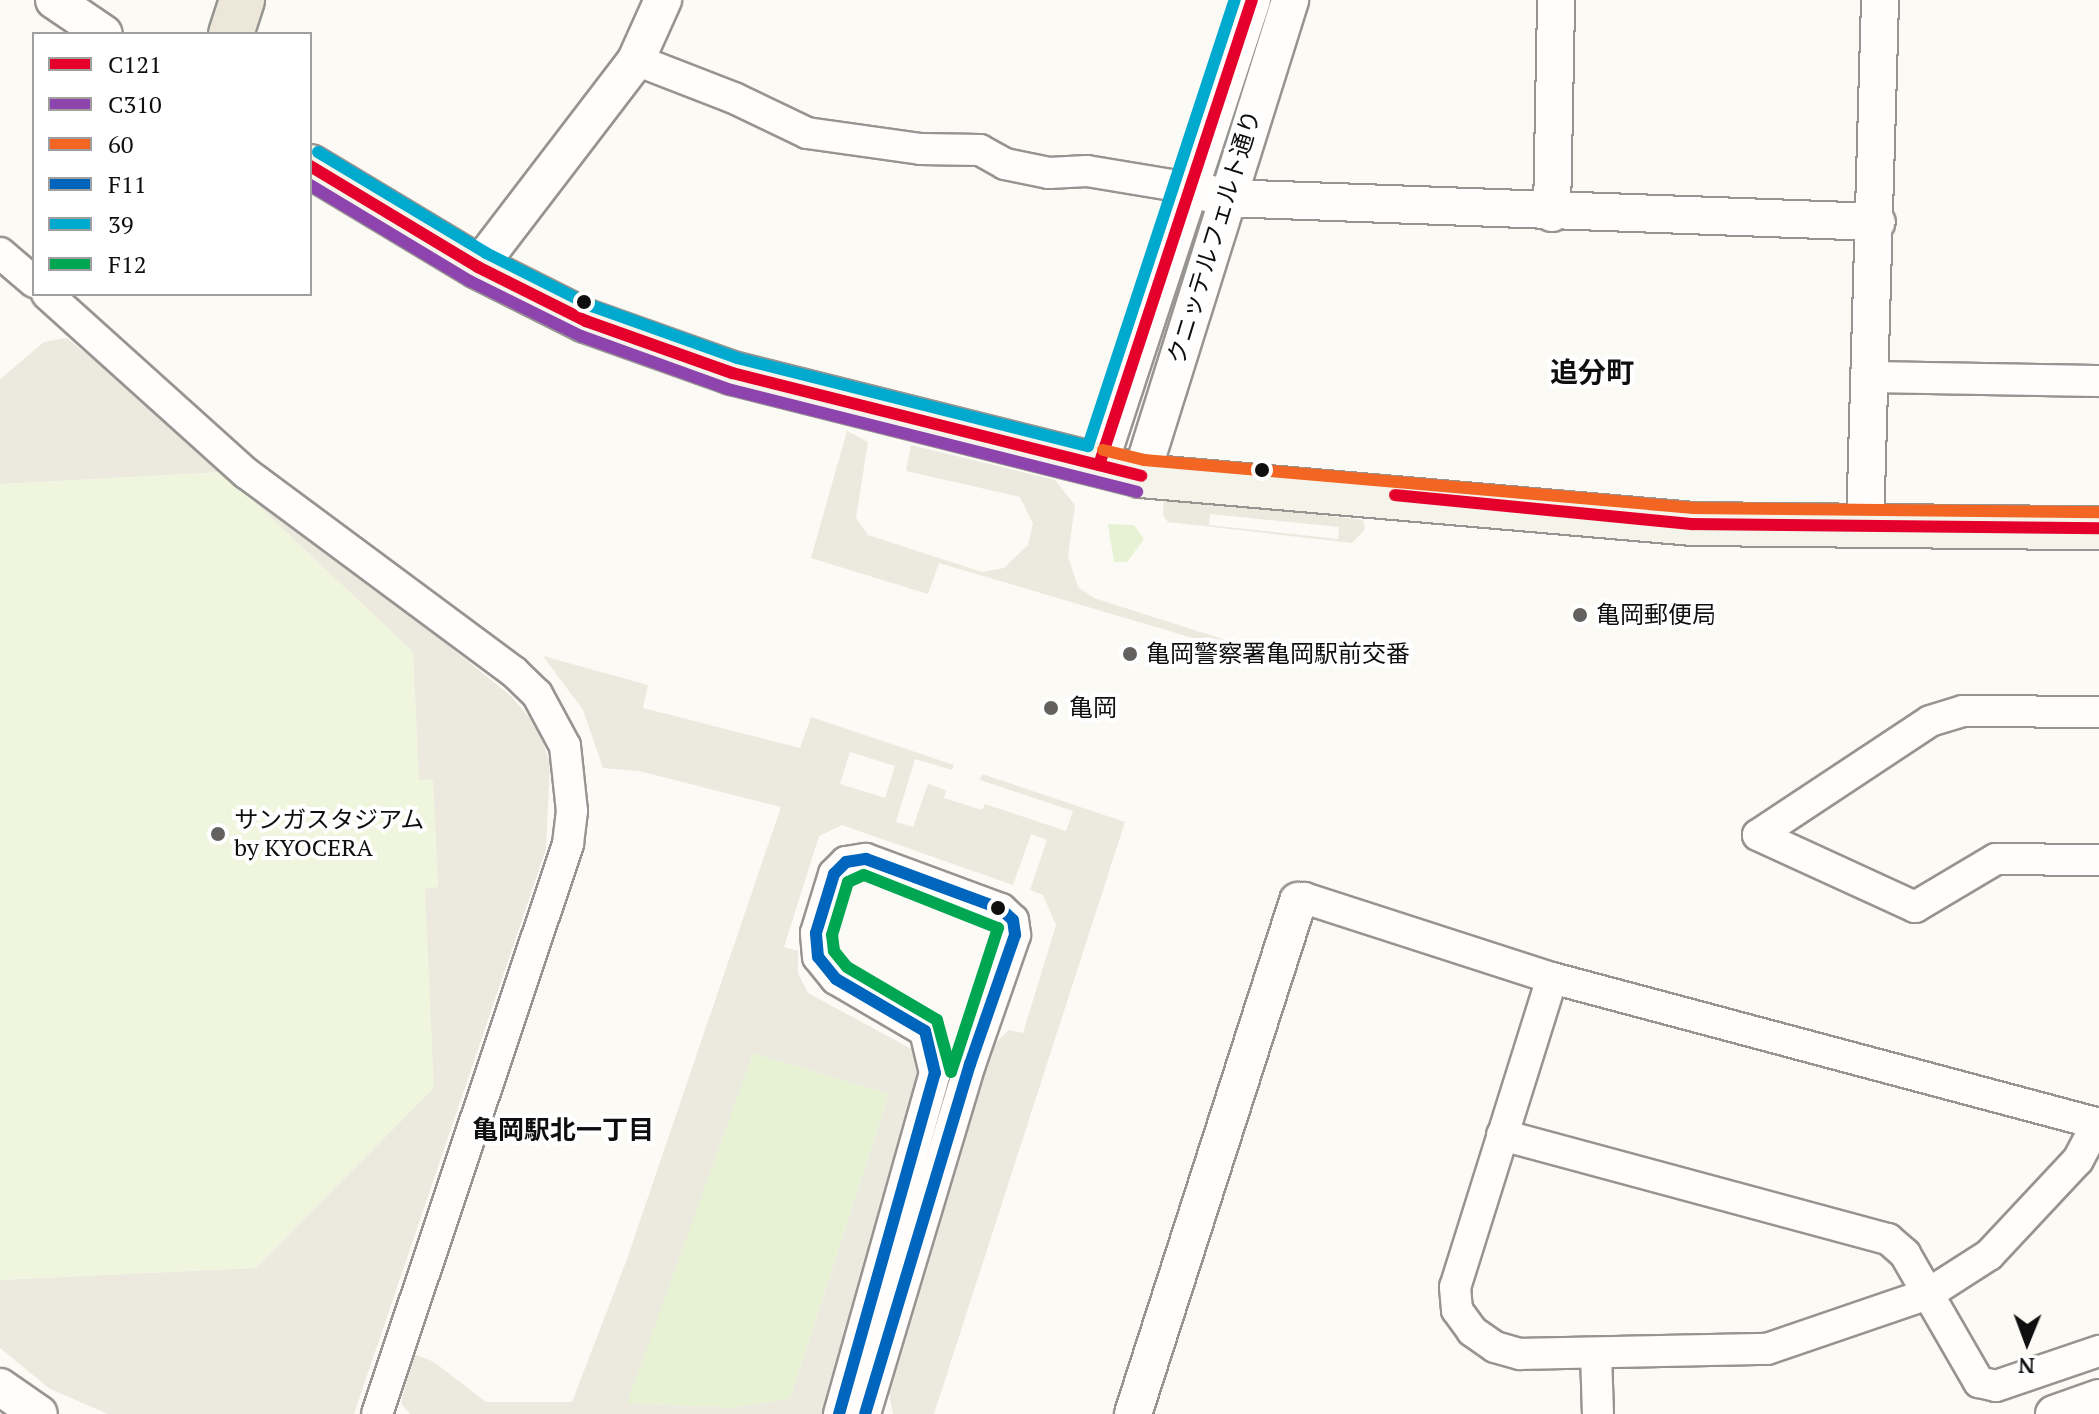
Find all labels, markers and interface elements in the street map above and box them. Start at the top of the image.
legend [32,32,312,296]
text: C121 [108,48,162,80]
text: C310 [108,88,162,120]
street label: クニッテルフェルト通り [1162,107,1266,367]
text: 60 [108,128,134,160]
text: F11 [108,168,147,200]
text: 39 [108,208,134,240]
text: F12 [108,248,147,280]
unlabelled marker [576,294,592,310]
district label: 追分町 [1550,355,1634,389]
unlabelled marker [1254,462,1270,478]
place label: 亀岡郵便局 [1596,601,1716,629]
marker: 亀岡郵便局 [1571,606,1589,624]
place label: 亀岡警察署亀岡駅前交番 [1146,640,1410,668]
marker: 亀岡警察署亀岡駅前交番 [1121,645,1139,663]
place label: 亀岡 [1069,694,1117,722]
marker: 亀岡 [1040,697,1062,719]
place label: サンガスタジアム by KYOCERA [234,806,426,862]
marker: サンガスタジアム by KYOCERA [209,825,227,843]
unlabelled marker [990,900,1006,916]
district label: 亀岡駅北一丁目 [472,1114,654,1146]
north arrow [1987,1302,2067,1382]
text: N [2018,1352,2035,1381]

